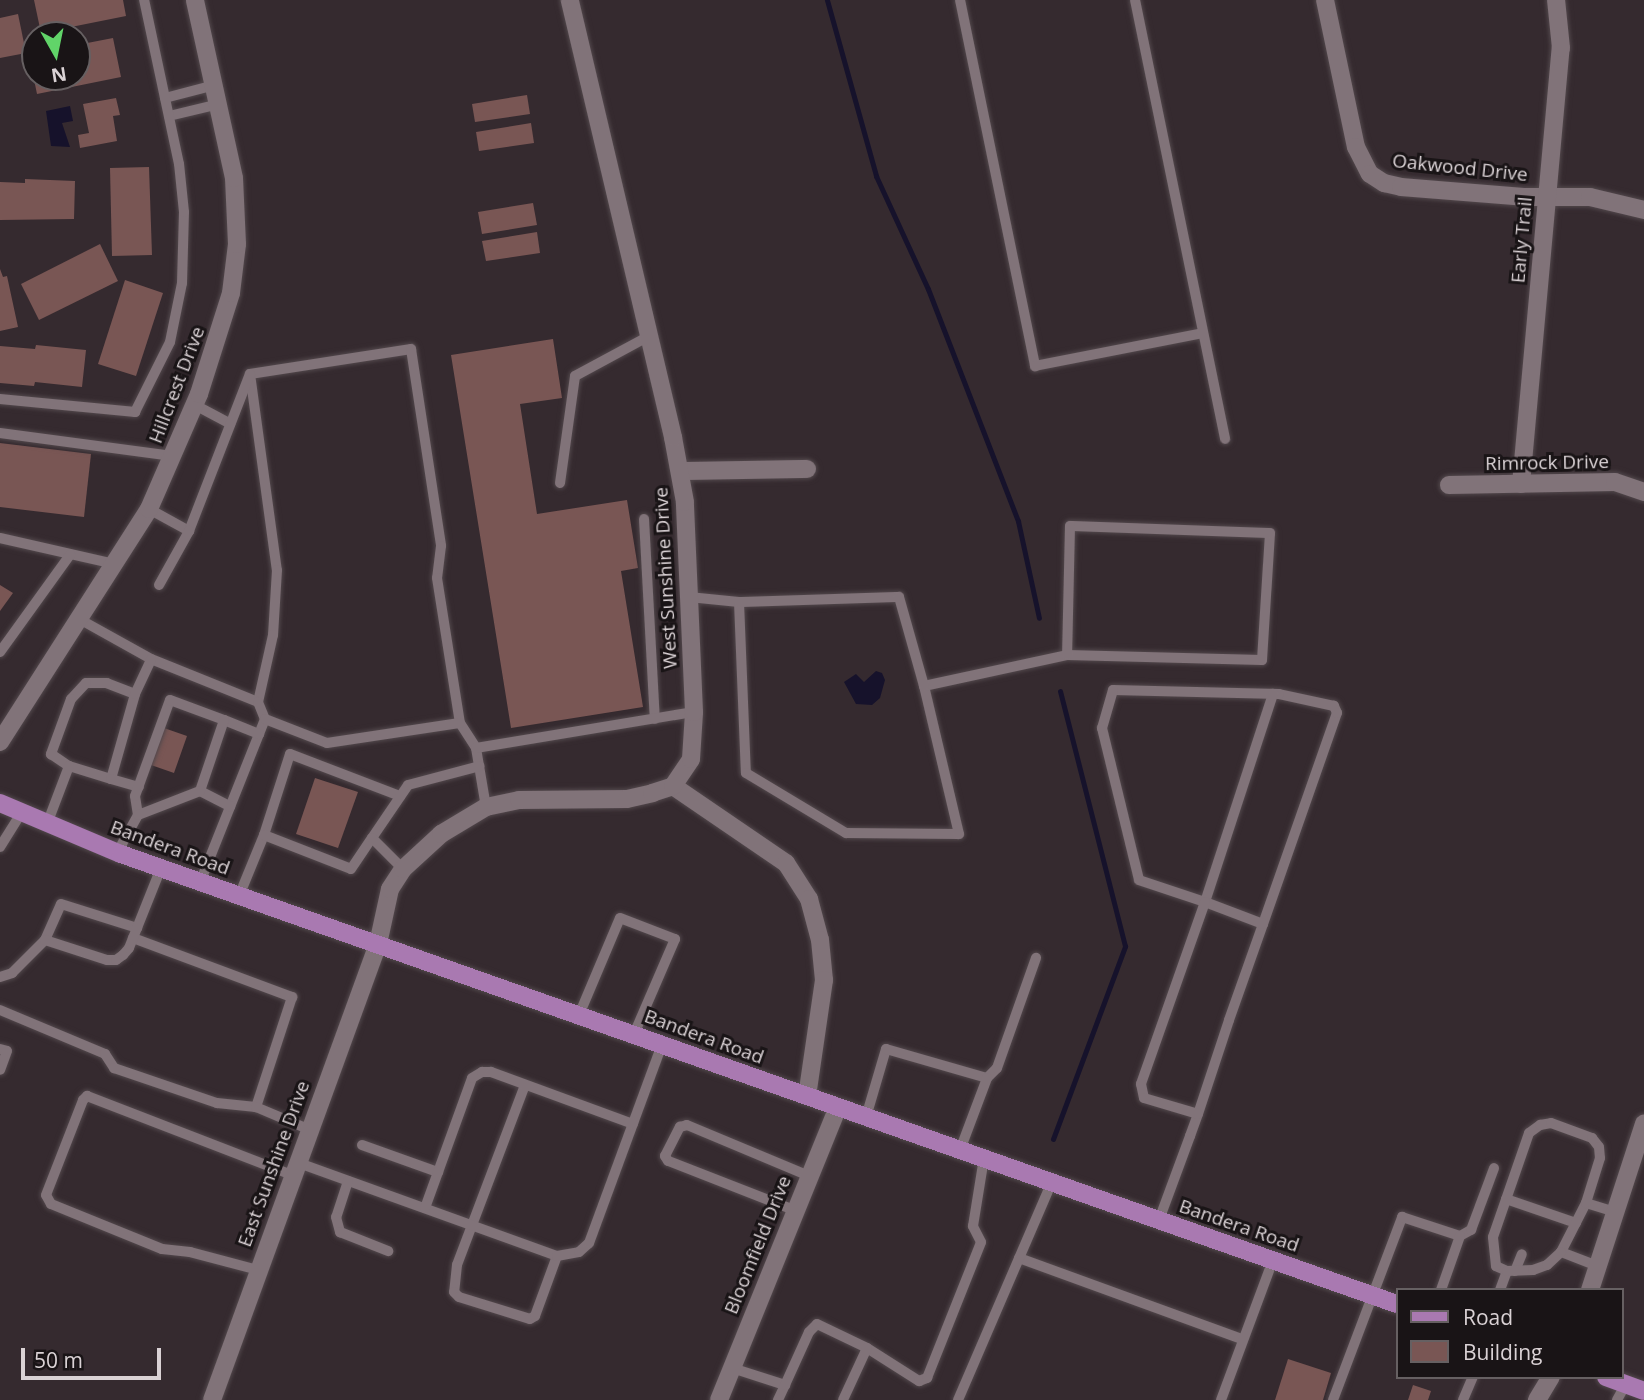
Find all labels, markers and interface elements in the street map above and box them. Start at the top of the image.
north arrow [21,21,91,91]
text: N [49,61,69,89]
street label: Oakwood Drive [1391,150,1529,186]
street label: Early Trail [1507,196,1537,284]
street label: Hillcrest Drive [144,323,210,447]
street label: Rimrock Drive [1485,451,1609,475]
street label: West Sunshine Drive [650,487,682,669]
street label: Bandera Road [107,816,233,880]
street label: Bandera Road [641,1005,767,1069]
street label: East Sunshine Drive [233,1078,315,1250]
street label: Bloomfield Drive [720,1172,796,1318]
street label: Bandera Road [1176,1195,1302,1257]
legend [1396,1288,1623,1379]
text: Road [1463,1303,1513,1331]
scale bar [24,1334,164,1378]
text: Building [1463,1338,1542,1366]
text: 50 m [34,1346,83,1374]

